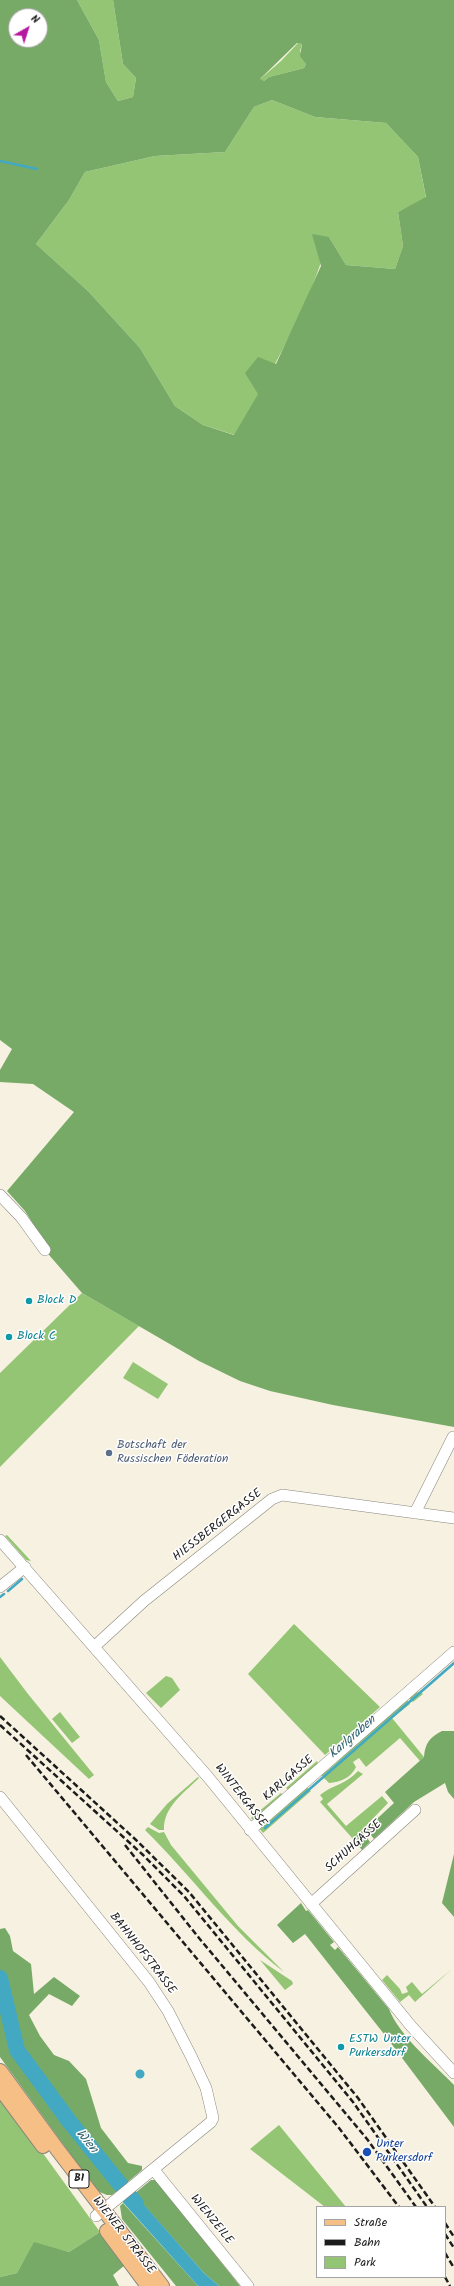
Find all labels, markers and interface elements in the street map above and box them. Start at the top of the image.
north arrow [8,8,48,48]
text: N [27,10,43,29]
place label: Block D [37,1294,77,1308]
marker: Block D [24,1296,34,1306]
place label: Block C [17,1330,56,1344]
marker: Block C [4,1332,14,1342]
place label: Botschaft der Russischen Föderation [117,1439,228,1467]
marker: Botschaft der Russischen Föderation [104,1448,114,1458]
street label: HIESSBERGERGASSE [171,1487,265,1565]
water label: Karlgraben [326,1713,380,1763]
street label: KARLGASSE [261,1753,317,1805]
street label: WINTERGASSE [211,1762,269,1830]
street label: SCHUHGASSE [323,1818,385,1876]
street label: BAHNHOFSTRASSE [106,1910,178,1998]
place label: ESTW Unter Purkersdorf [349,2033,411,2061]
marker: ESTW Unter Purkersdorf [336,2042,346,2052]
water label: Wien [72,2127,100,2157]
place label: Unter Purkersdorf [376,2138,432,2166]
marker: Unter Purkersdorf [361,2146,373,2158]
road number: B1 [69,2170,89,2188]
street label: WIENZEILE [187,2192,235,2248]
street label: WIENER STRASSE [88,2195,158,2277]
legend [316,2206,446,2278]
text: Straße [354,2213,387,2232]
text: Bahn [354,2233,380,2252]
text: Park [354,2253,376,2272]

